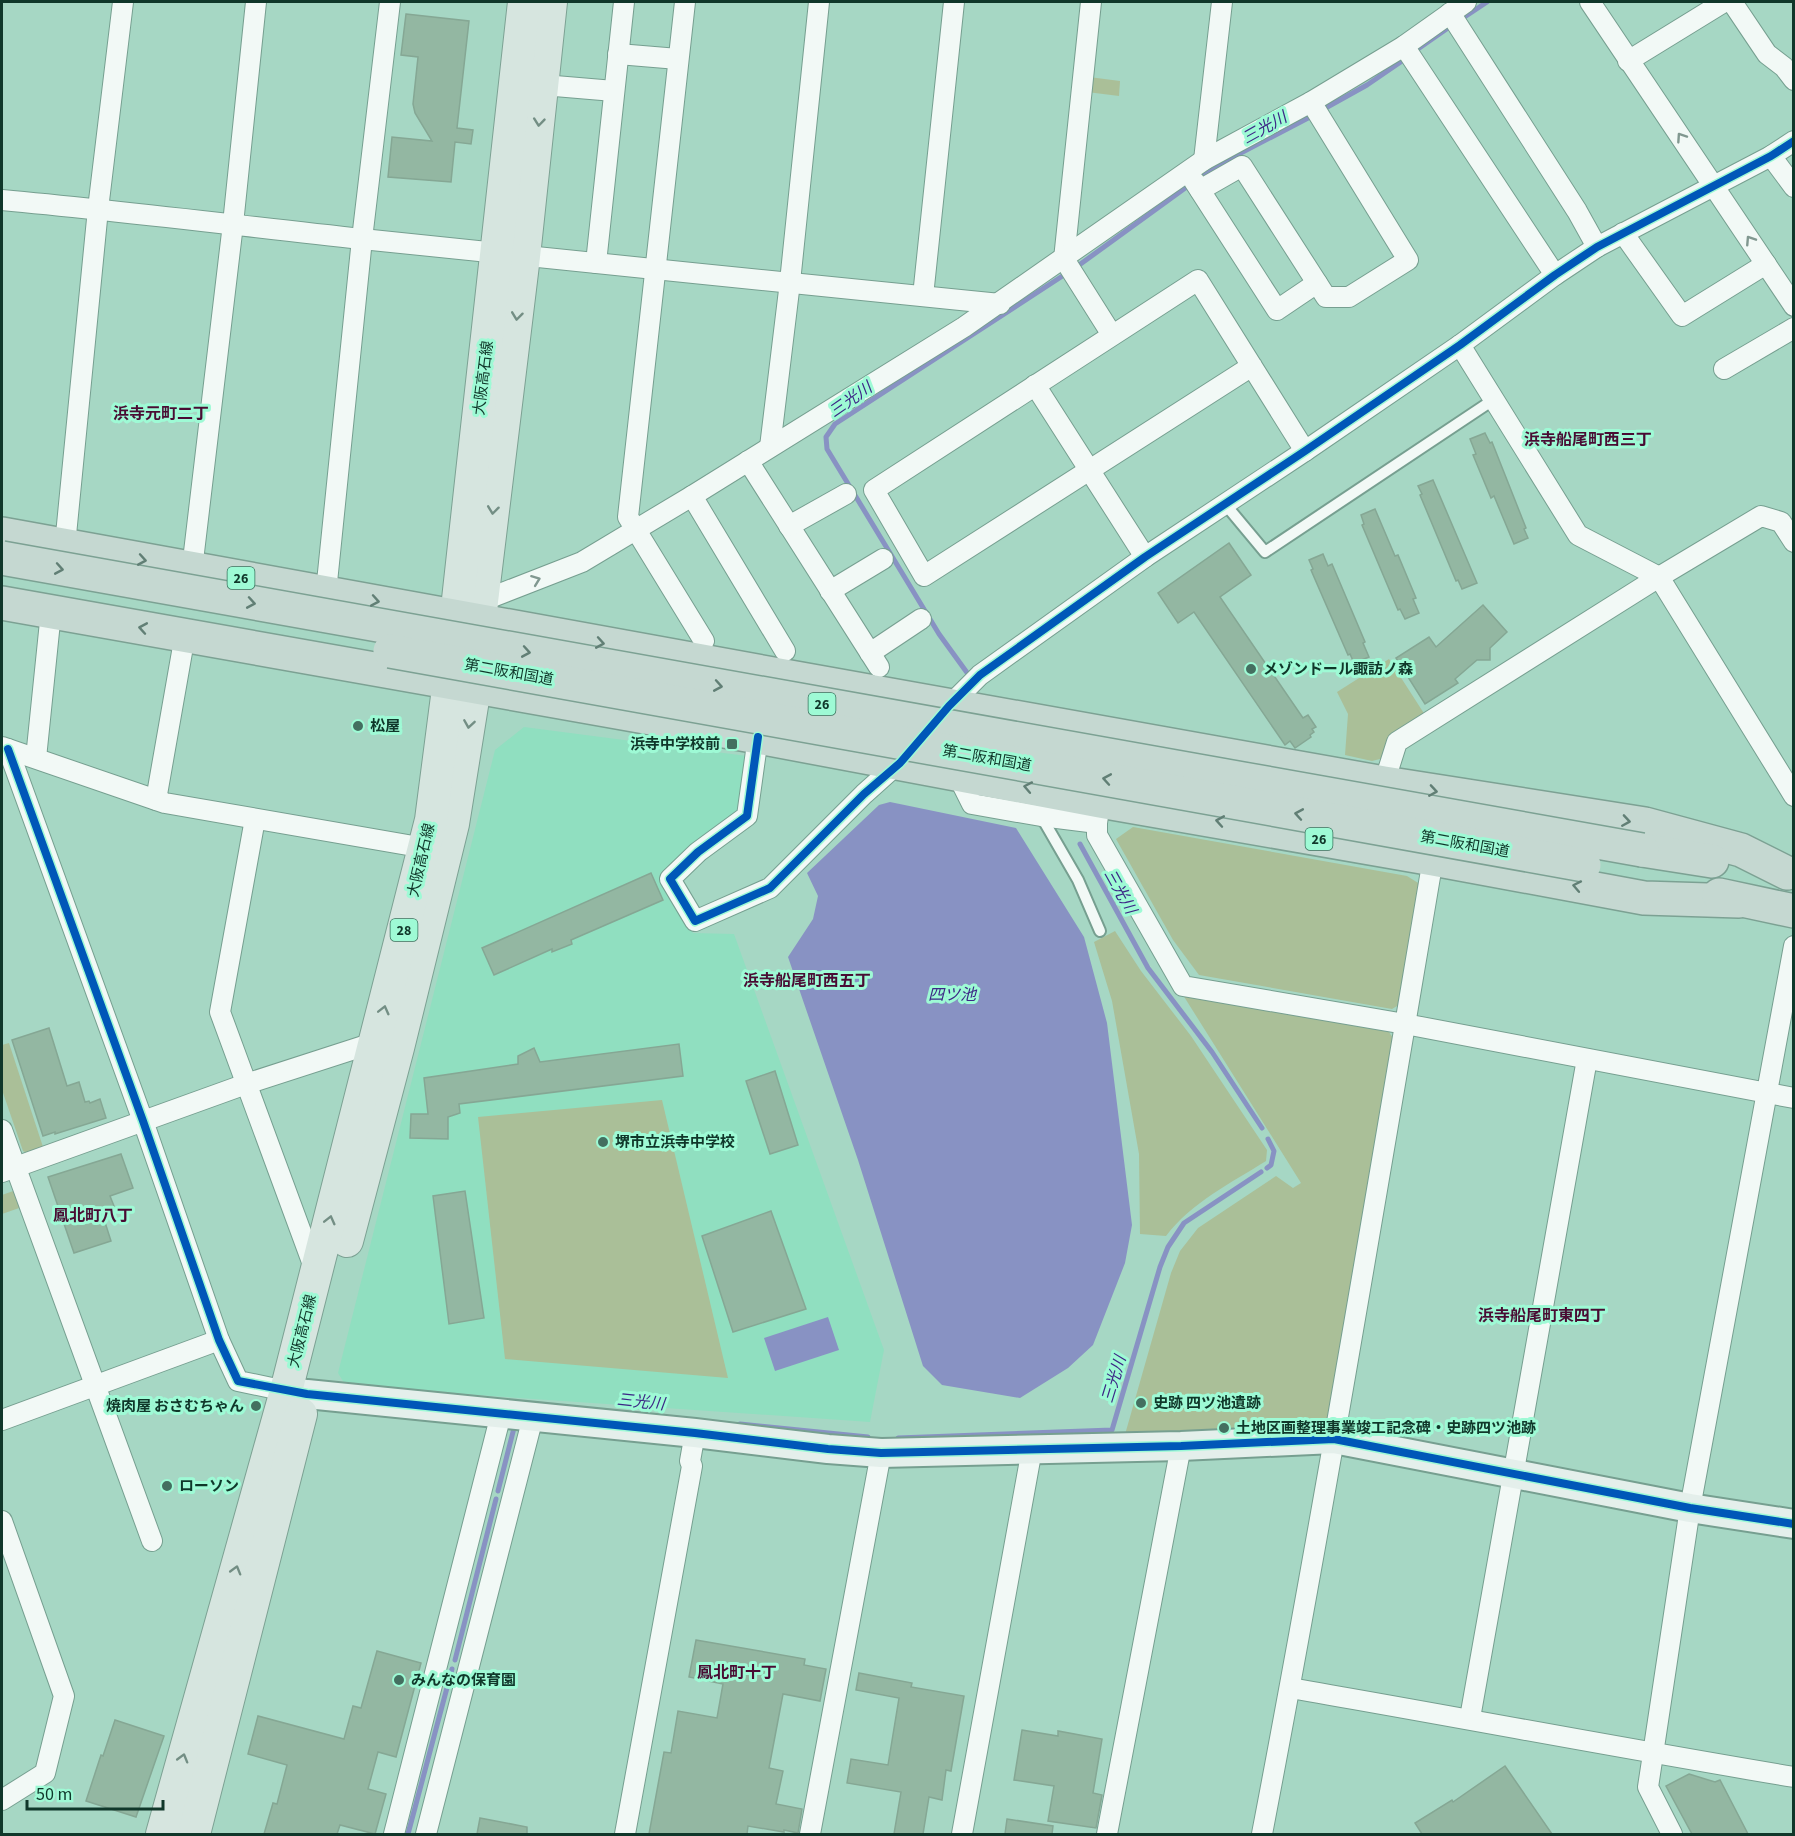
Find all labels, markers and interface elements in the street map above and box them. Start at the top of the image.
water label: 三光川 [1238,106,1293,149]
one-way arrow [533,118,545,127]
one-way arrow [1677,133,1688,144]
one-way arrow [1746,236,1757,247]
one-way arrow [511,312,524,321]
street label: 大阪高石線 [469,340,498,417]
water label: 三光川 [825,376,878,423]
district label: 浜寺元町二丁 [113,403,209,425]
district label: 浜寺船尾町西三丁 [1524,429,1652,451]
one-way arrow [487,505,500,514]
one-way arrow [136,553,146,566]
one-way arrow [54,562,64,574]
road number: 26 [228,567,254,589]
one-way arrow [530,575,541,587]
one-way arrow [370,594,380,607]
one-way arrow [246,596,256,609]
one-way arrow [138,622,148,635]
one-way arrow [595,636,605,649]
one-way arrow [521,645,530,657]
street label: 第二阪和国道 [463,654,555,691]
place label: メゾンドール諏訪ノ森 [1263,659,1413,680]
marker: メゾンドール諏訪ノ森 [1244,662,1258,676]
one-way arrow [712,679,722,692]
road number: 26 [808,693,836,715]
place label: 松屋 [370,716,400,737]
marker: 松屋 [351,719,365,733]
one-way arrow [463,719,476,729]
place label: 浜寺中学校前 [630,734,720,755]
marker: 浜寺中学校前 [725,737,739,751]
street label: 第二阪和国道 [941,740,1033,777]
one-way arrow [1102,774,1111,786]
one-way arrow [1023,781,1033,794]
one-way arrow [1428,784,1438,797]
one-way arrow [1294,808,1304,821]
one-way arrow [1621,815,1631,827]
one-way arrow [1215,816,1225,828]
street label: 大阪高石線 [403,821,440,899]
street label: 第二阪和国道 [1419,826,1511,863]
road number: 26 [1306,828,1332,850]
water label: 三光川 [1099,865,1142,920]
one-way arrow [1572,880,1582,892]
road number: 28 [390,919,418,941]
district label: 浜寺船尾町西五丁 [743,970,871,992]
water label: 四ツ池 [928,984,978,1006]
one-way arrow [376,1006,389,1016]
place label: 堺市立浜寺中学校 [615,1132,735,1153]
marker: 堺市立浜寺中学校 [596,1135,610,1149]
district label: 鳳北町八丁 [53,1205,133,1227]
one-way arrow [323,1215,335,1225]
street label: 大阪高石線 [283,1292,322,1370]
district label: 浜寺船尾町東四丁 [1478,1305,1606,1327]
water label: 三光川 [1096,1351,1132,1405]
water label: 三光川 [616,1389,668,1416]
place label: 史跡 四ツ池遺跡 [1153,1393,1261,1414]
place label: 焼肉屋 おさむちゃん [106,1396,244,1417]
marker: 史跡 四ツ池遺跡 [1134,1396,1148,1410]
marker: 焼肉屋 おさむちゃん [249,1399,263,1413]
place label: 土地区画整理事業竣工記念碑・史跡四ツ池跡 [1236,1418,1536,1439]
marker: 土地区画整理事業竣工記念碑・史跡四ツ池跡 [1217,1421,1231,1435]
place label: ローソン [179,1476,239,1497]
marker: ローソン [160,1479,174,1493]
one-way arrow [229,1565,241,1576]
district label: 鳳北町十丁 [697,1662,777,1684]
place label: みんなの保育園 [411,1670,516,1691]
marker: みんなの保育園 [392,1673,406,1687]
one-way arrow [176,1753,188,1764]
scale bar [27,1773,164,1811]
text: 50 m [36,1782,72,1807]

